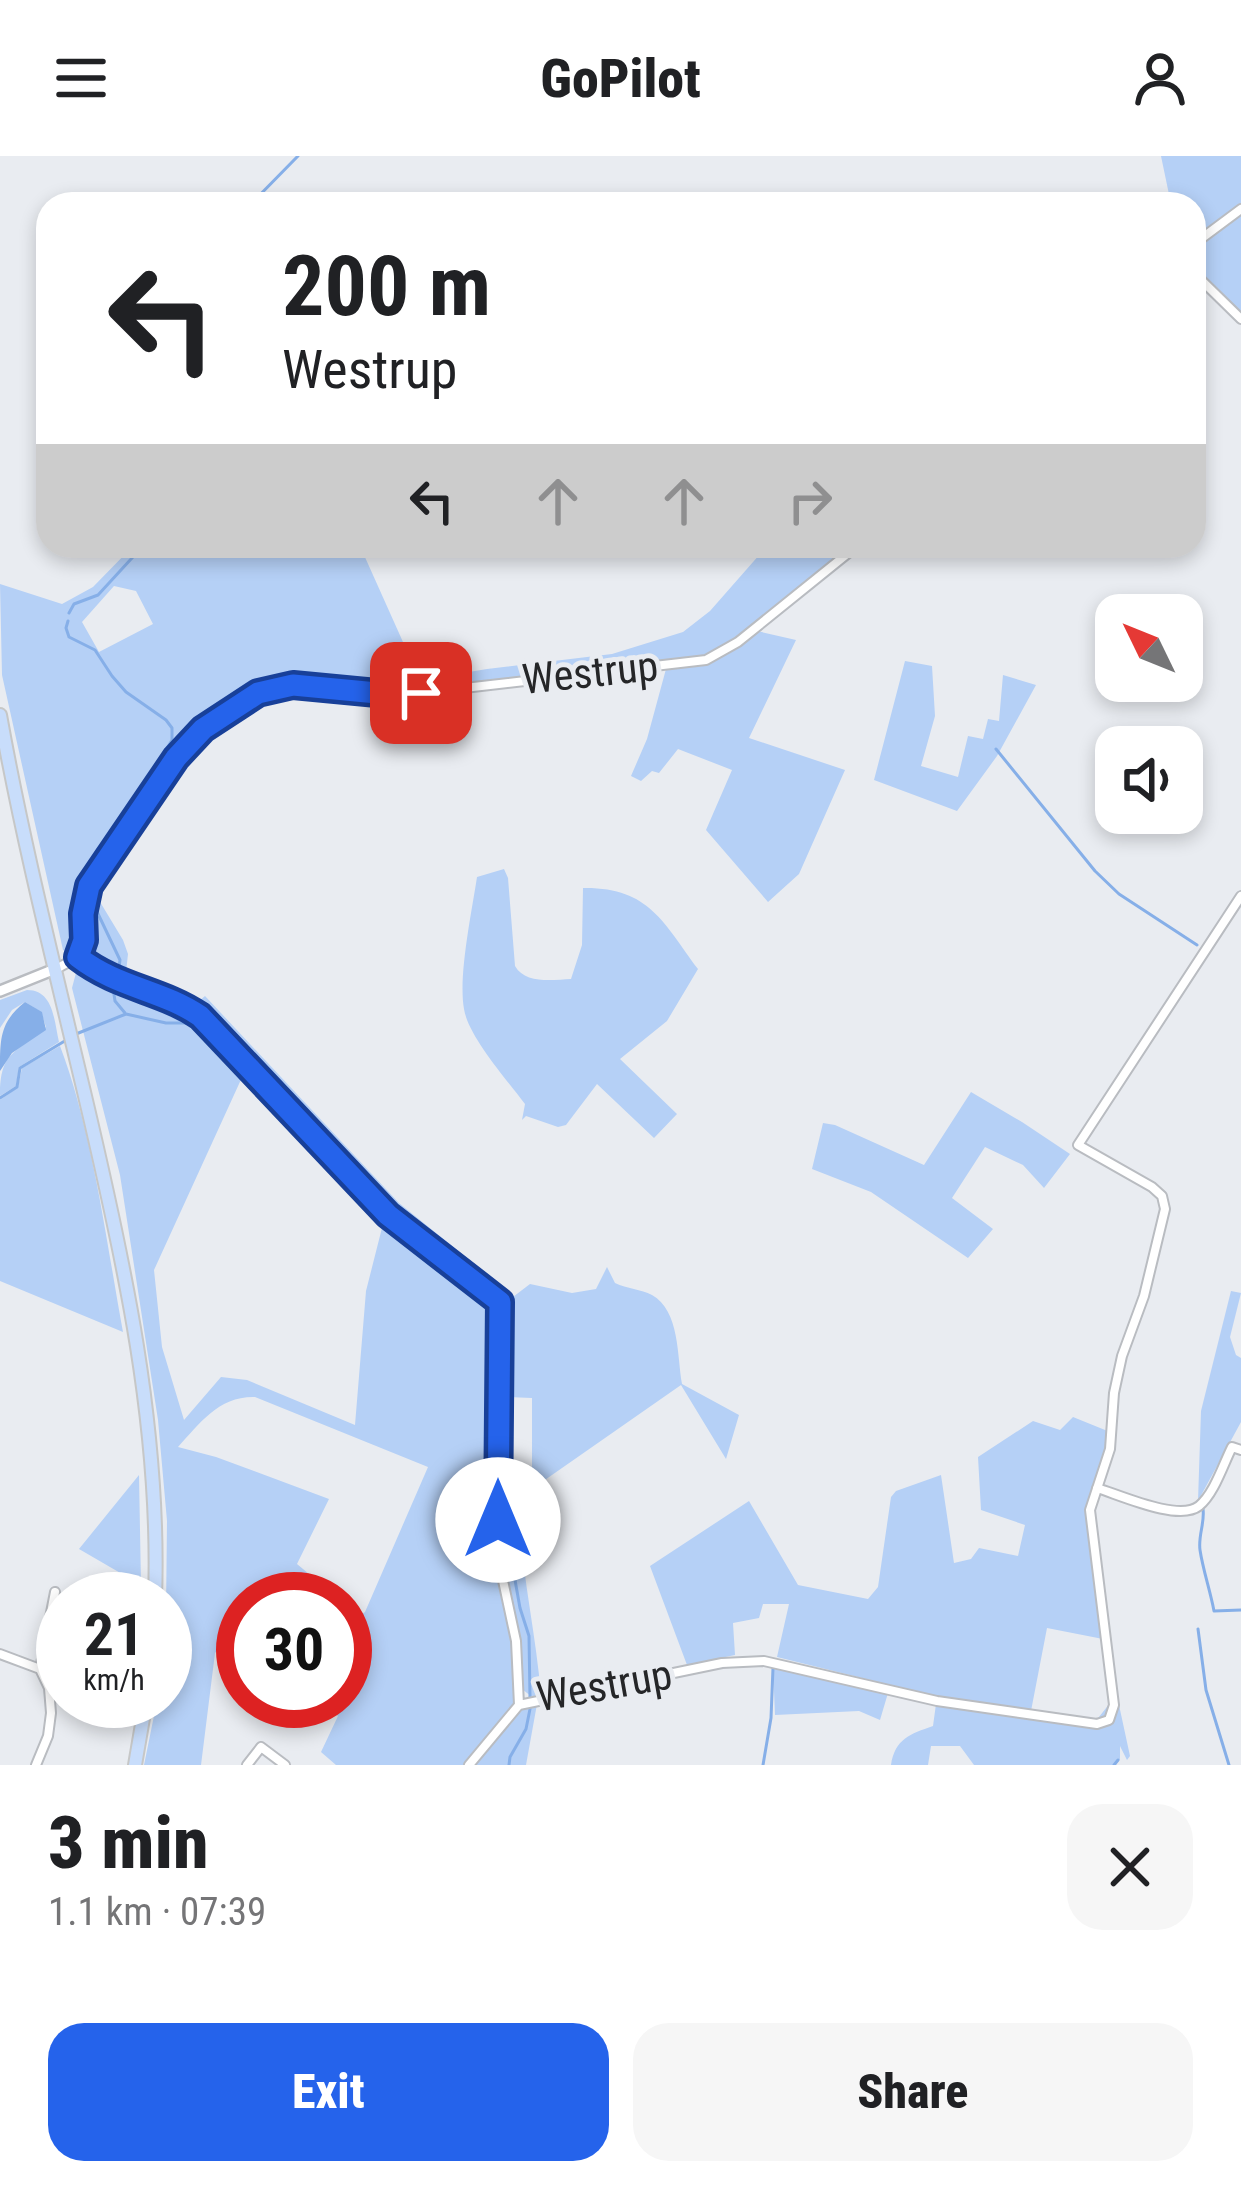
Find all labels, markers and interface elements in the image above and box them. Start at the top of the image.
icon: menu [48,45,114,111]
icon: person [1127,45,1193,111]
text: GoPilot [540,47,701,110]
text: 200 m [282,237,491,336]
icon: left [84,240,240,396]
text: Westrup [282,338,457,401]
icon: left [399,468,465,534]
icon: ahead [525,468,591,534]
icon: ahead [651,468,717,534]
icon: right [777,468,843,534]
north arrow [1095,594,1203,702]
map controls [1095,594,1203,834]
street label: Westrup [520,641,660,704]
pin [370,642,472,744]
icon: arrive [388,660,454,726]
button: sound [1095,726,1203,834]
position arrow [435,1457,561,1583]
speed limit sign: 30 [216,1572,372,1728]
text: 21 [84,1599,144,1670]
street label: Westrup [533,1650,676,1721]
text: km/h [83,1662,145,1697]
text: 3 min [48,1801,209,1886]
button: close [1067,1804,1193,1930]
text: 1.1 km · 07:39 [48,1889,266,1935]
button: Exit [48,2023,609,2161]
button: Share [633,2023,1193,2161]

